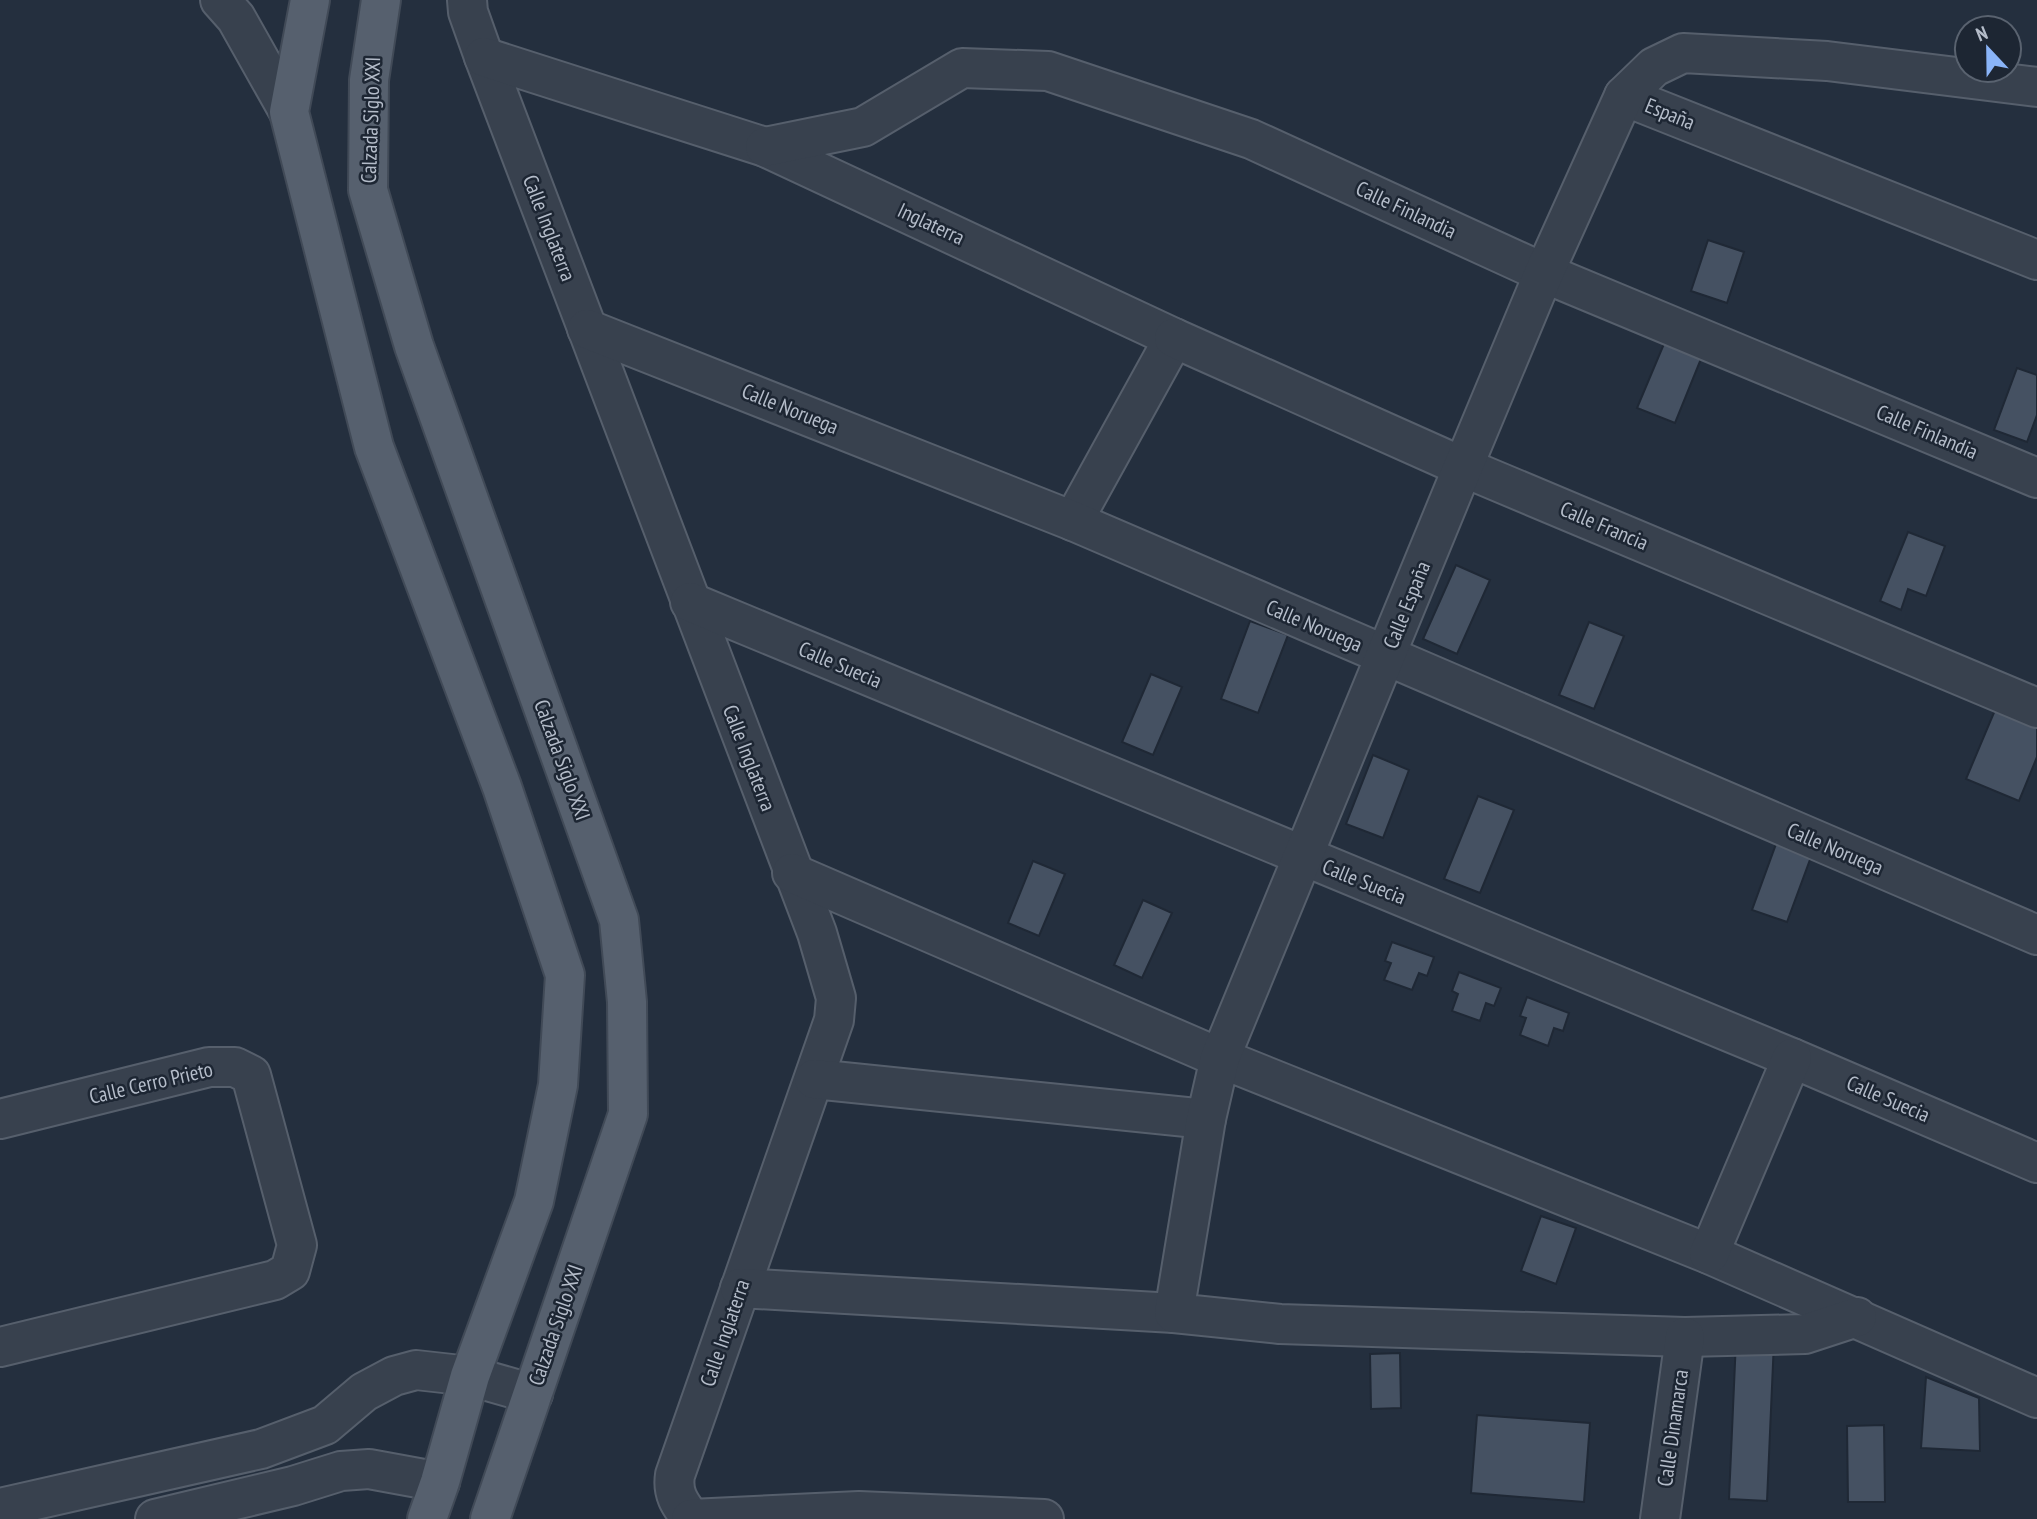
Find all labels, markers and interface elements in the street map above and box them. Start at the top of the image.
north arrow [1953,14,2023,84]
text: N [1972,20,1991,46]
street label: Calzada Siglo XXI [355,56,386,184]
street label: España [1641,91,1699,136]
street label: Calle Inglaterra [517,171,582,285]
street label: Calle Finlandia [1352,175,1461,245]
street label: Inglaterra [893,196,969,251]
street label: Calle Noruega [738,377,842,440]
street label: Calle Finlandia [1872,398,1982,465]
street label: Calle Francia [1556,495,1652,556]
street label: Calle España [1377,557,1436,652]
street label: Calle Noruega [1262,593,1366,658]
street label: Calle Suecia [795,635,886,694]
street label: Calzada Siglo XXI [528,696,597,824]
street label: Calle Inglaterra [717,701,782,815]
street label: Calle Noruega [1783,816,1887,881]
street label: Calle Suecia [1318,853,1410,910]
street label: Calle Cerro Prieto [86,1055,215,1110]
street label: Calle Suecia [1843,1069,1934,1128]
street label: Calzada Siglo XXI [522,1261,589,1389]
street label: Calle Inglaterra [694,1276,755,1390]
street label: Calle Dinamarca [1651,1368,1694,1488]

